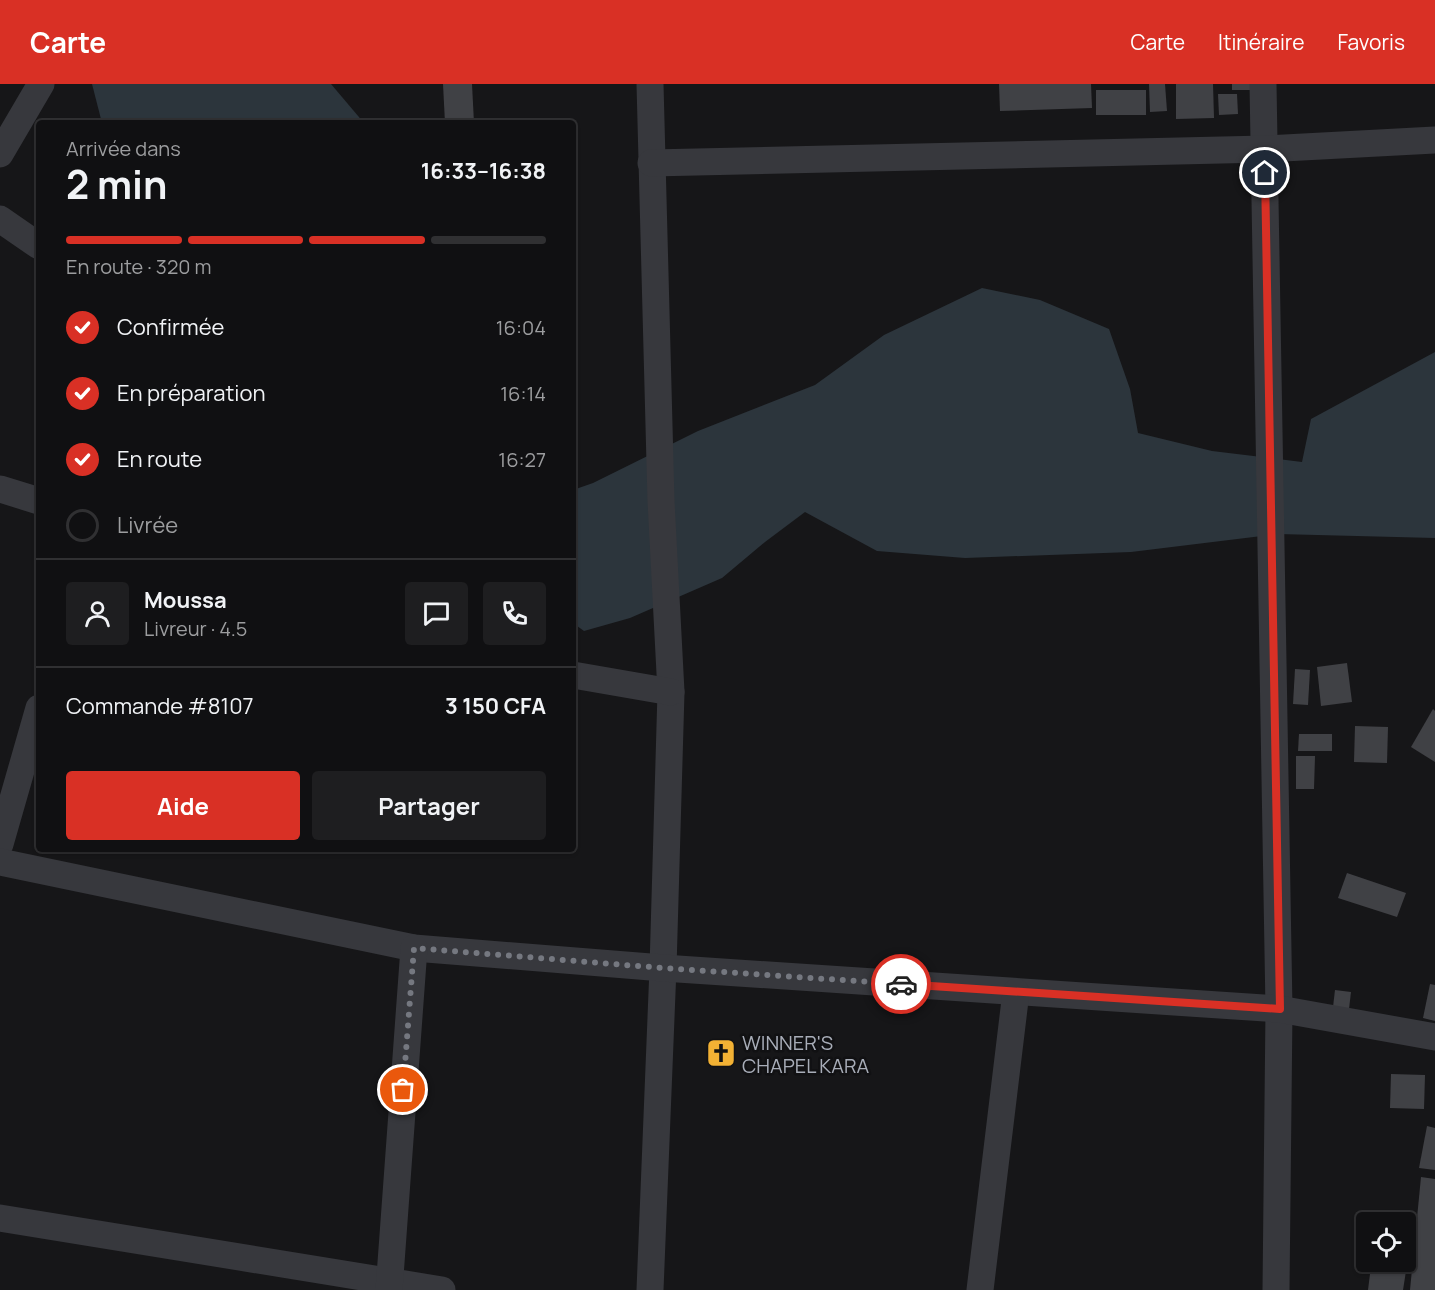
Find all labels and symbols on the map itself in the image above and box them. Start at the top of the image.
pin [1239,147,1290,198]
courier [871,954,931,1014]
place label: WINNER'S CHAPEL KARA [742,1029,870,1079]
church icon: WINNER'S CHAPEL KARA [705,1037,737,1069]
pin [377,1064,428,1115]

